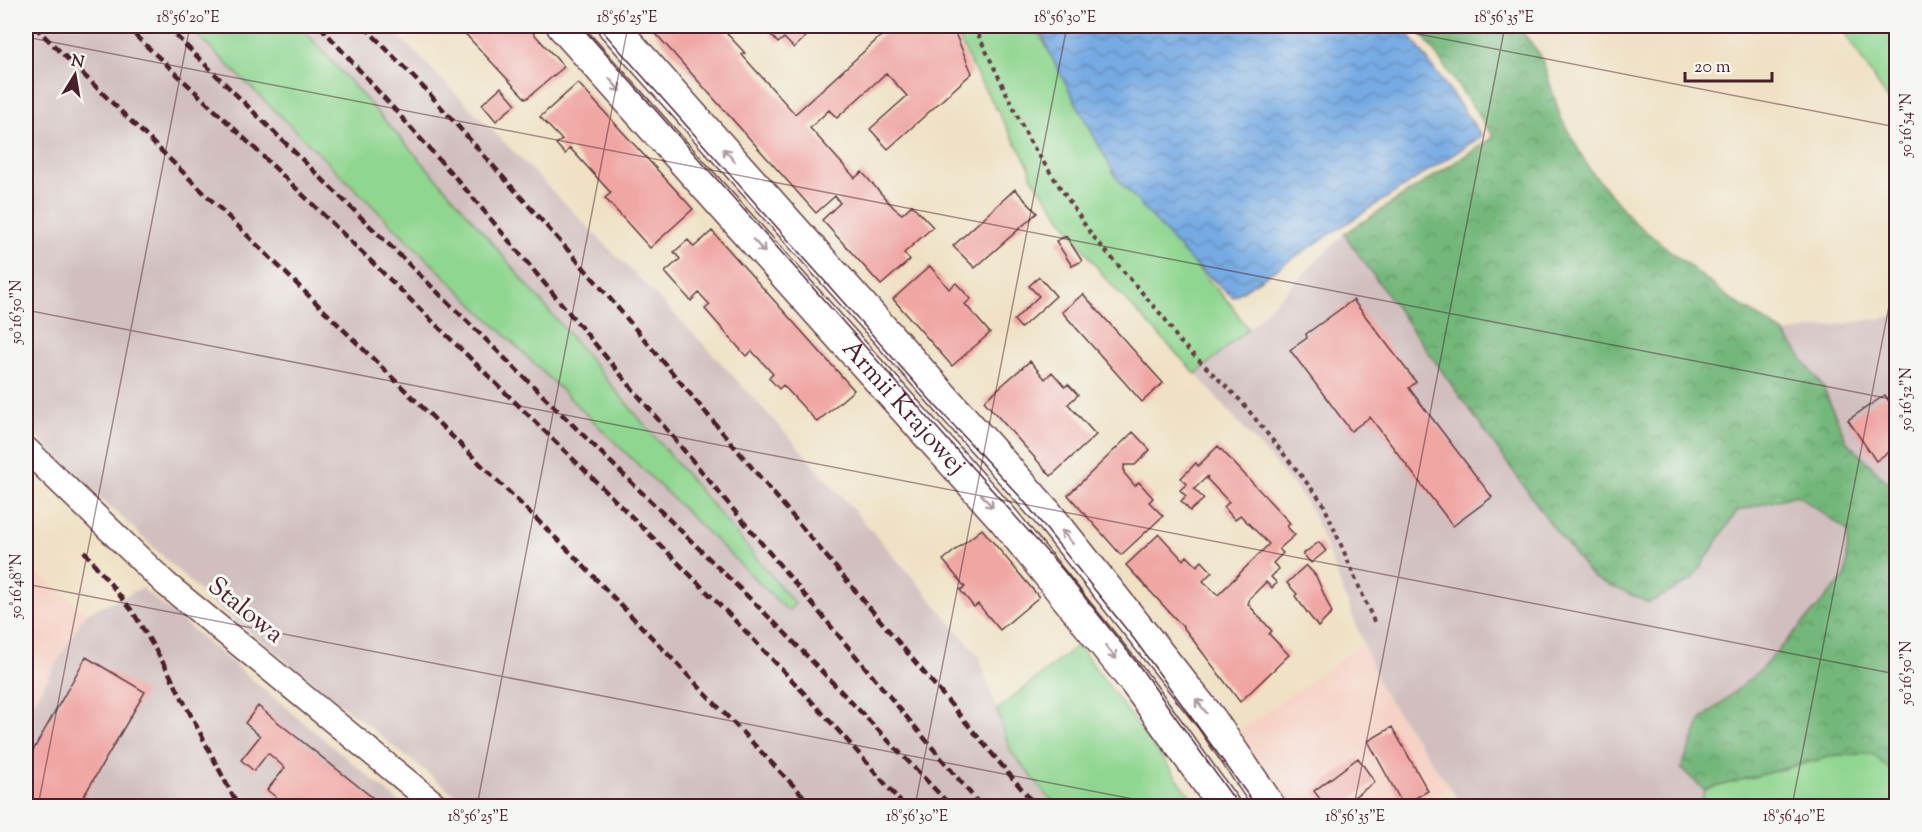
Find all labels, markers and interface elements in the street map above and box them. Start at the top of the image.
text: 18°56'20"E [157,8,219,29]
text: 18°56'25"E [597,8,657,29]
text: 18°56'30"E [1034,8,1096,29]
text: 18°56'35"E [1474,8,1534,29]
north arrow [45,45,105,105]
scale bar [1685,45,1772,83]
text: N [69,50,86,75]
text: 20 m [1694,55,1731,81]
one-way arrow [608,77,622,92]
text: 50°16'54"N [1897,93,1918,158]
one-way arrow [722,148,736,163]
one-way arrow [752,238,766,253]
text: 50°16'50"N [7,280,28,345]
street label: Armii Krajowej [833,332,974,483]
text: 50°16'52"N [1897,367,1918,432]
one-way arrow [980,493,994,508]
one-way arrow [1060,530,1074,545]
text: 50°16'48"N [7,553,28,620]
street label: Stalowa [199,569,291,653]
text: 50°16'50"N [1897,641,1918,706]
one-way arrow [1104,643,1117,659]
one-way arrow [1194,699,1207,715]
text: 18°56'25"E [448,807,508,828]
text: 18°56'30"E [886,807,948,828]
text: 18°56'35"E [1325,807,1385,828]
text: 18°56'40"E [1763,807,1825,828]

